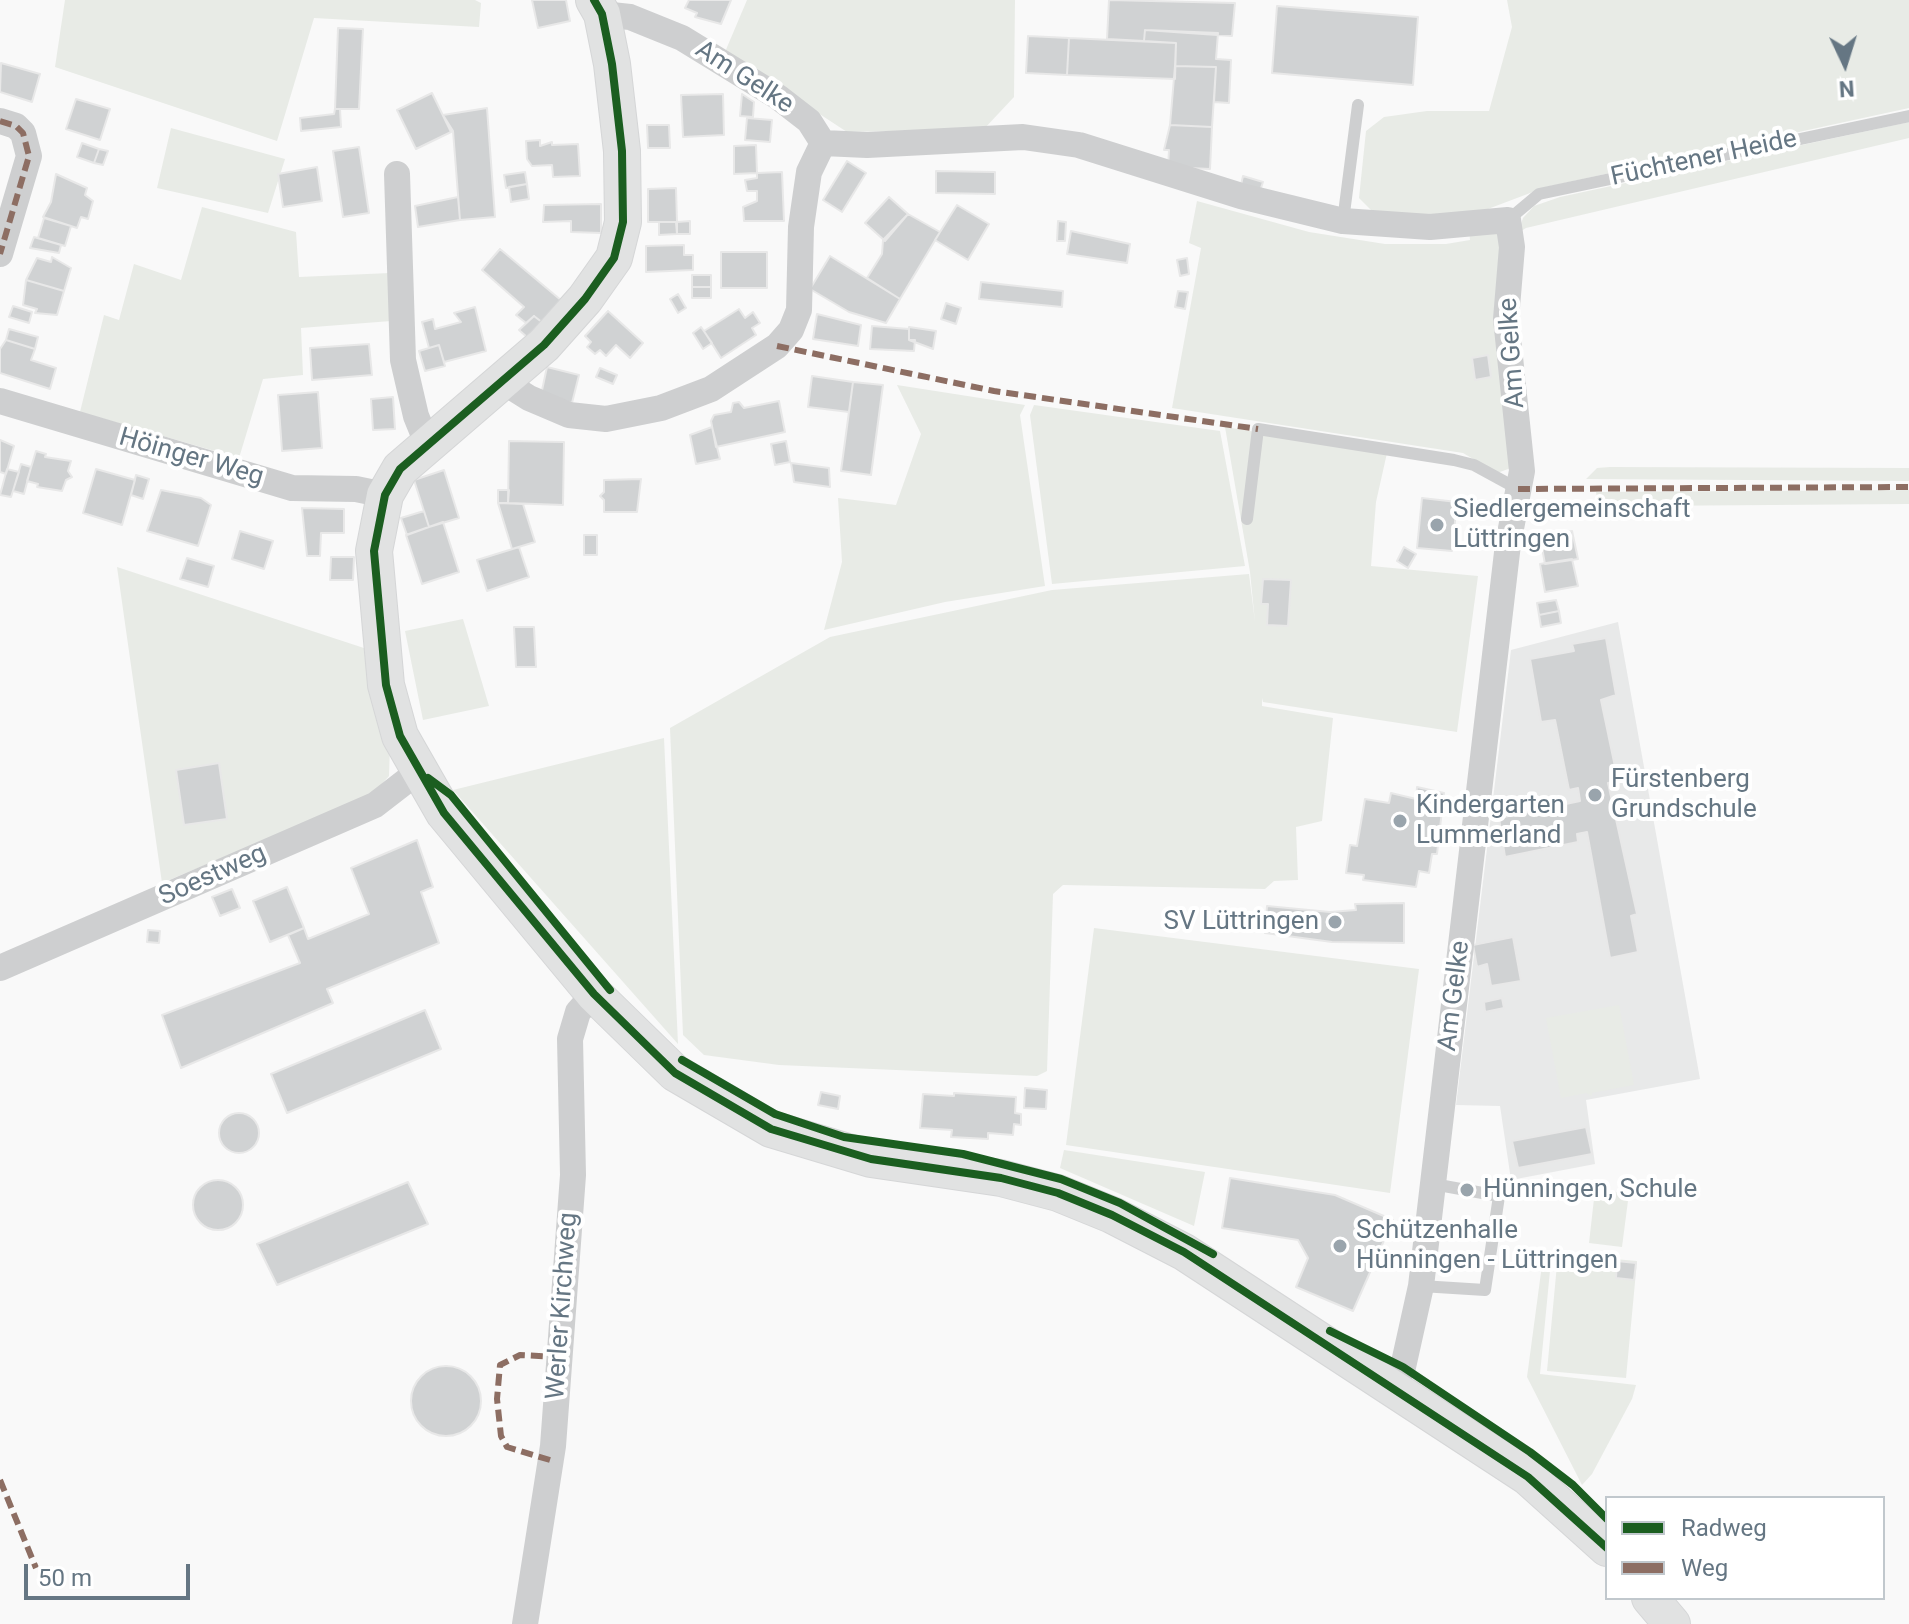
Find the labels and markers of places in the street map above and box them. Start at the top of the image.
place label: Siedlergemeinschaft Lüttringen [1453,494,1691,556]
marker: Siedlergemeinschaft Lüttringen [1428,516,1446,534]
place label: Fürstenberg Grundschule [1611,764,1757,826]
marker: Fürstenberg Grundschule [1586,786,1604,804]
place label: Kindergarten Lummerland [1416,790,1565,852]
marker: Kindergarten Lummerland [1391,812,1409,830]
place label: SV Lüttringen [1164,906,1319,938]
marker: SV Lüttringen [1326,913,1344,931]
place label: Hünningen, Schule [1483,1174,1697,1206]
marker: Hünningen, Schule [1458,1181,1476,1199]
place label: Schützenhalle Hünningen - Lüttringen [1356,1215,1618,1276]
marker: Schützenhalle Hünningen - Lüttringen [1331,1237,1349,1255]

